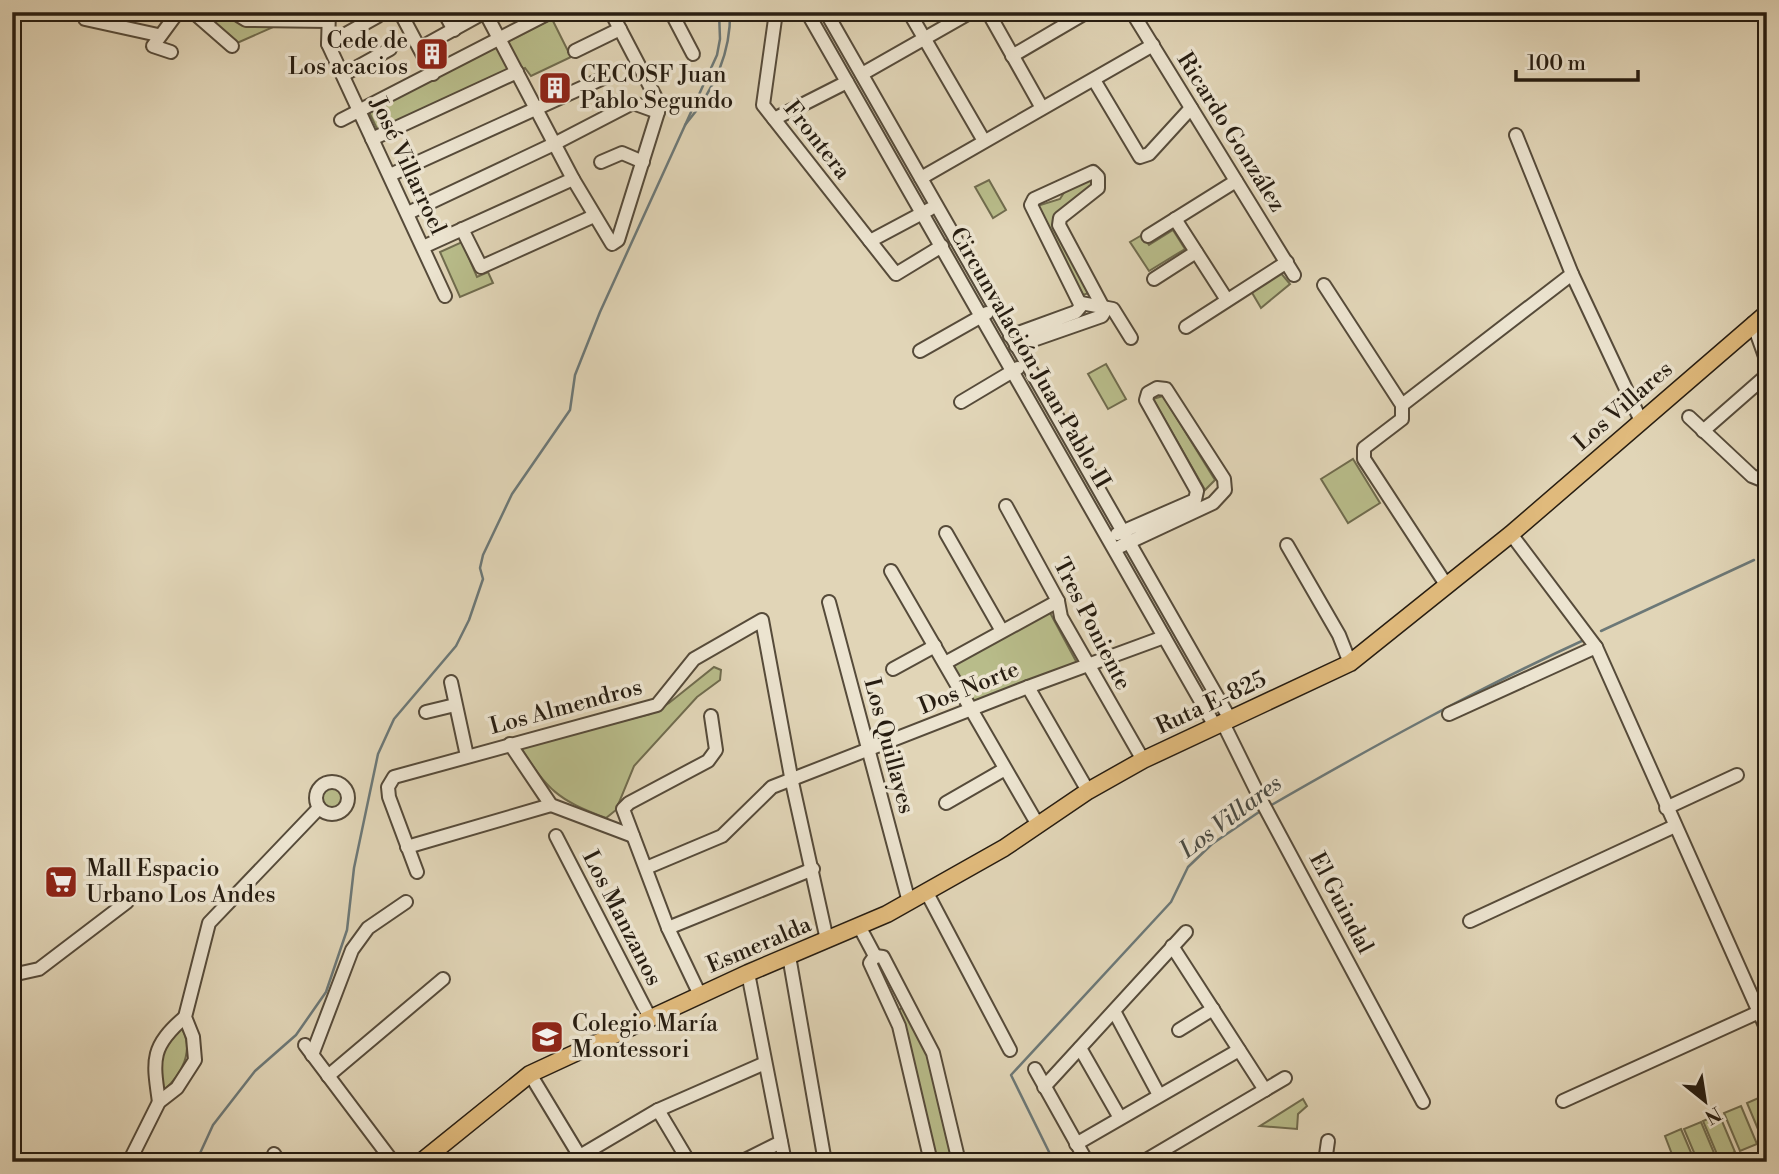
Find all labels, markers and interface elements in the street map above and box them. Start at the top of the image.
place label: Cede de Los acacios [288,27,408,81]
building icon: Cede de Los acacios [413,35,451,73]
scale bar [1516,38,1639,82]
street label: Ricardo González [1171,47,1291,217]
text: 100 m [1527,51,1586,77]
place label: CECOSF Juan Pablo Segundo [580,61,733,115]
building icon: CECOSF Juan Pablo Segundo [536,69,574,107]
street label: José Villarroel [363,92,452,239]
street label: Frontera [778,95,857,185]
street label: Circunvalación Juan Pablo II [943,222,1117,494]
street label: Los Villares [1568,355,1678,457]
street label: Tres Poniente [1047,553,1137,695]
street label: Dos Norte [915,655,1023,721]
street label: Ruta E-825 [1151,665,1271,741]
street label: Los Almendros [487,673,645,741]
street label: Los Quillayes [857,675,921,817]
water label: Los Villares [1173,769,1288,866]
street label: Los Manzanos [576,846,668,990]
street label: El Guindal [1303,848,1379,958]
place label: Mall Espacio Urbano Los Andes [86,855,276,909]
supermarket icon: Mall Espacio Urbano Los Andes [42,863,80,901]
street label: Esmeralda [703,910,816,980]
place label: Colegio María Montessori [572,1010,718,1064]
school or university icon: Colegio María Montessori [528,1018,566,1056]
north arrow [1670,1066,1740,1136]
text: N [1700,1101,1726,1129]

